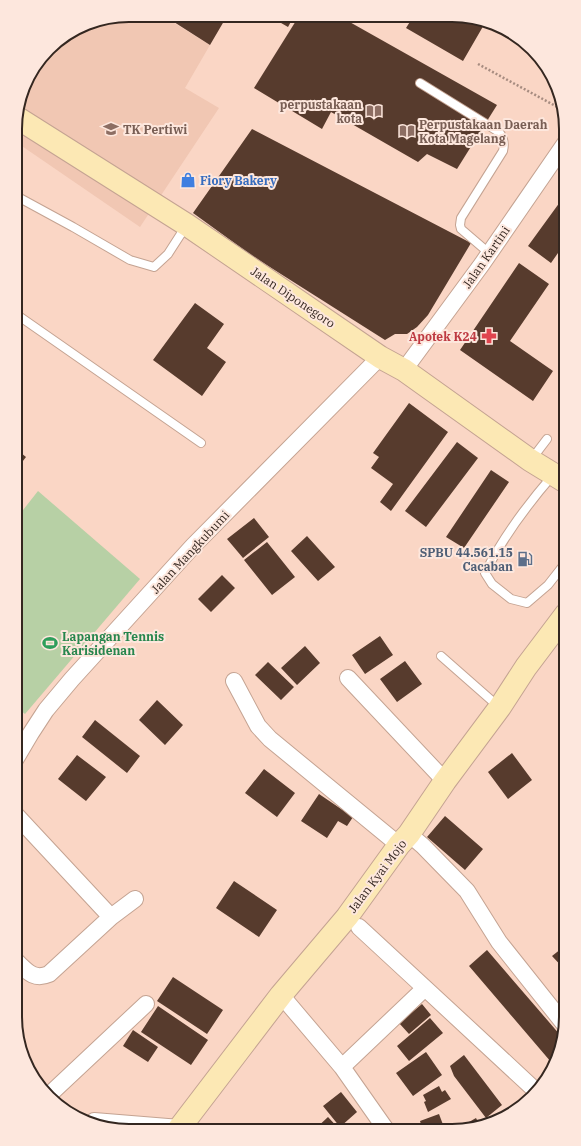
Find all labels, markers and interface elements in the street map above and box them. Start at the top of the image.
place label: perpustakaan kota [280,97,362,126]
library icon: perpustakaan kota [365,102,383,120]
place label: Perpustakaan Daerah Kota Magelang [419,117,548,146]
school or university icon: TK Pertiwi [102,120,120,138]
place label: TK Pertiwi [123,122,187,137]
library icon: Perpustakaan Daerah Kota Magelang [398,122,416,140]
shop icon: Fiory Bakery [179,171,197,189]
place label: Fiory Bakery [200,173,277,188]
street label: Jalan Kartini [459,223,513,291]
street label: Jalan Diponegoro [248,263,338,331]
pharmacy icon: Apotek K24 [480,327,498,345]
place label: Apotek K24 [409,329,477,344]
street label: Jalan Mangkubumi [148,507,232,597]
place label: SPBU 44.561.15 Cacaban [420,545,513,574]
fuel station icon: SPBU 44.561.15 Cacaban [516,550,534,568]
place label: Lapangan Tennis Karisidenan [62,629,164,658]
sports icon: Lapangan Tennis Karisidenan [41,634,59,652]
street label: Jalan Kyai Mojo [345,836,410,916]

